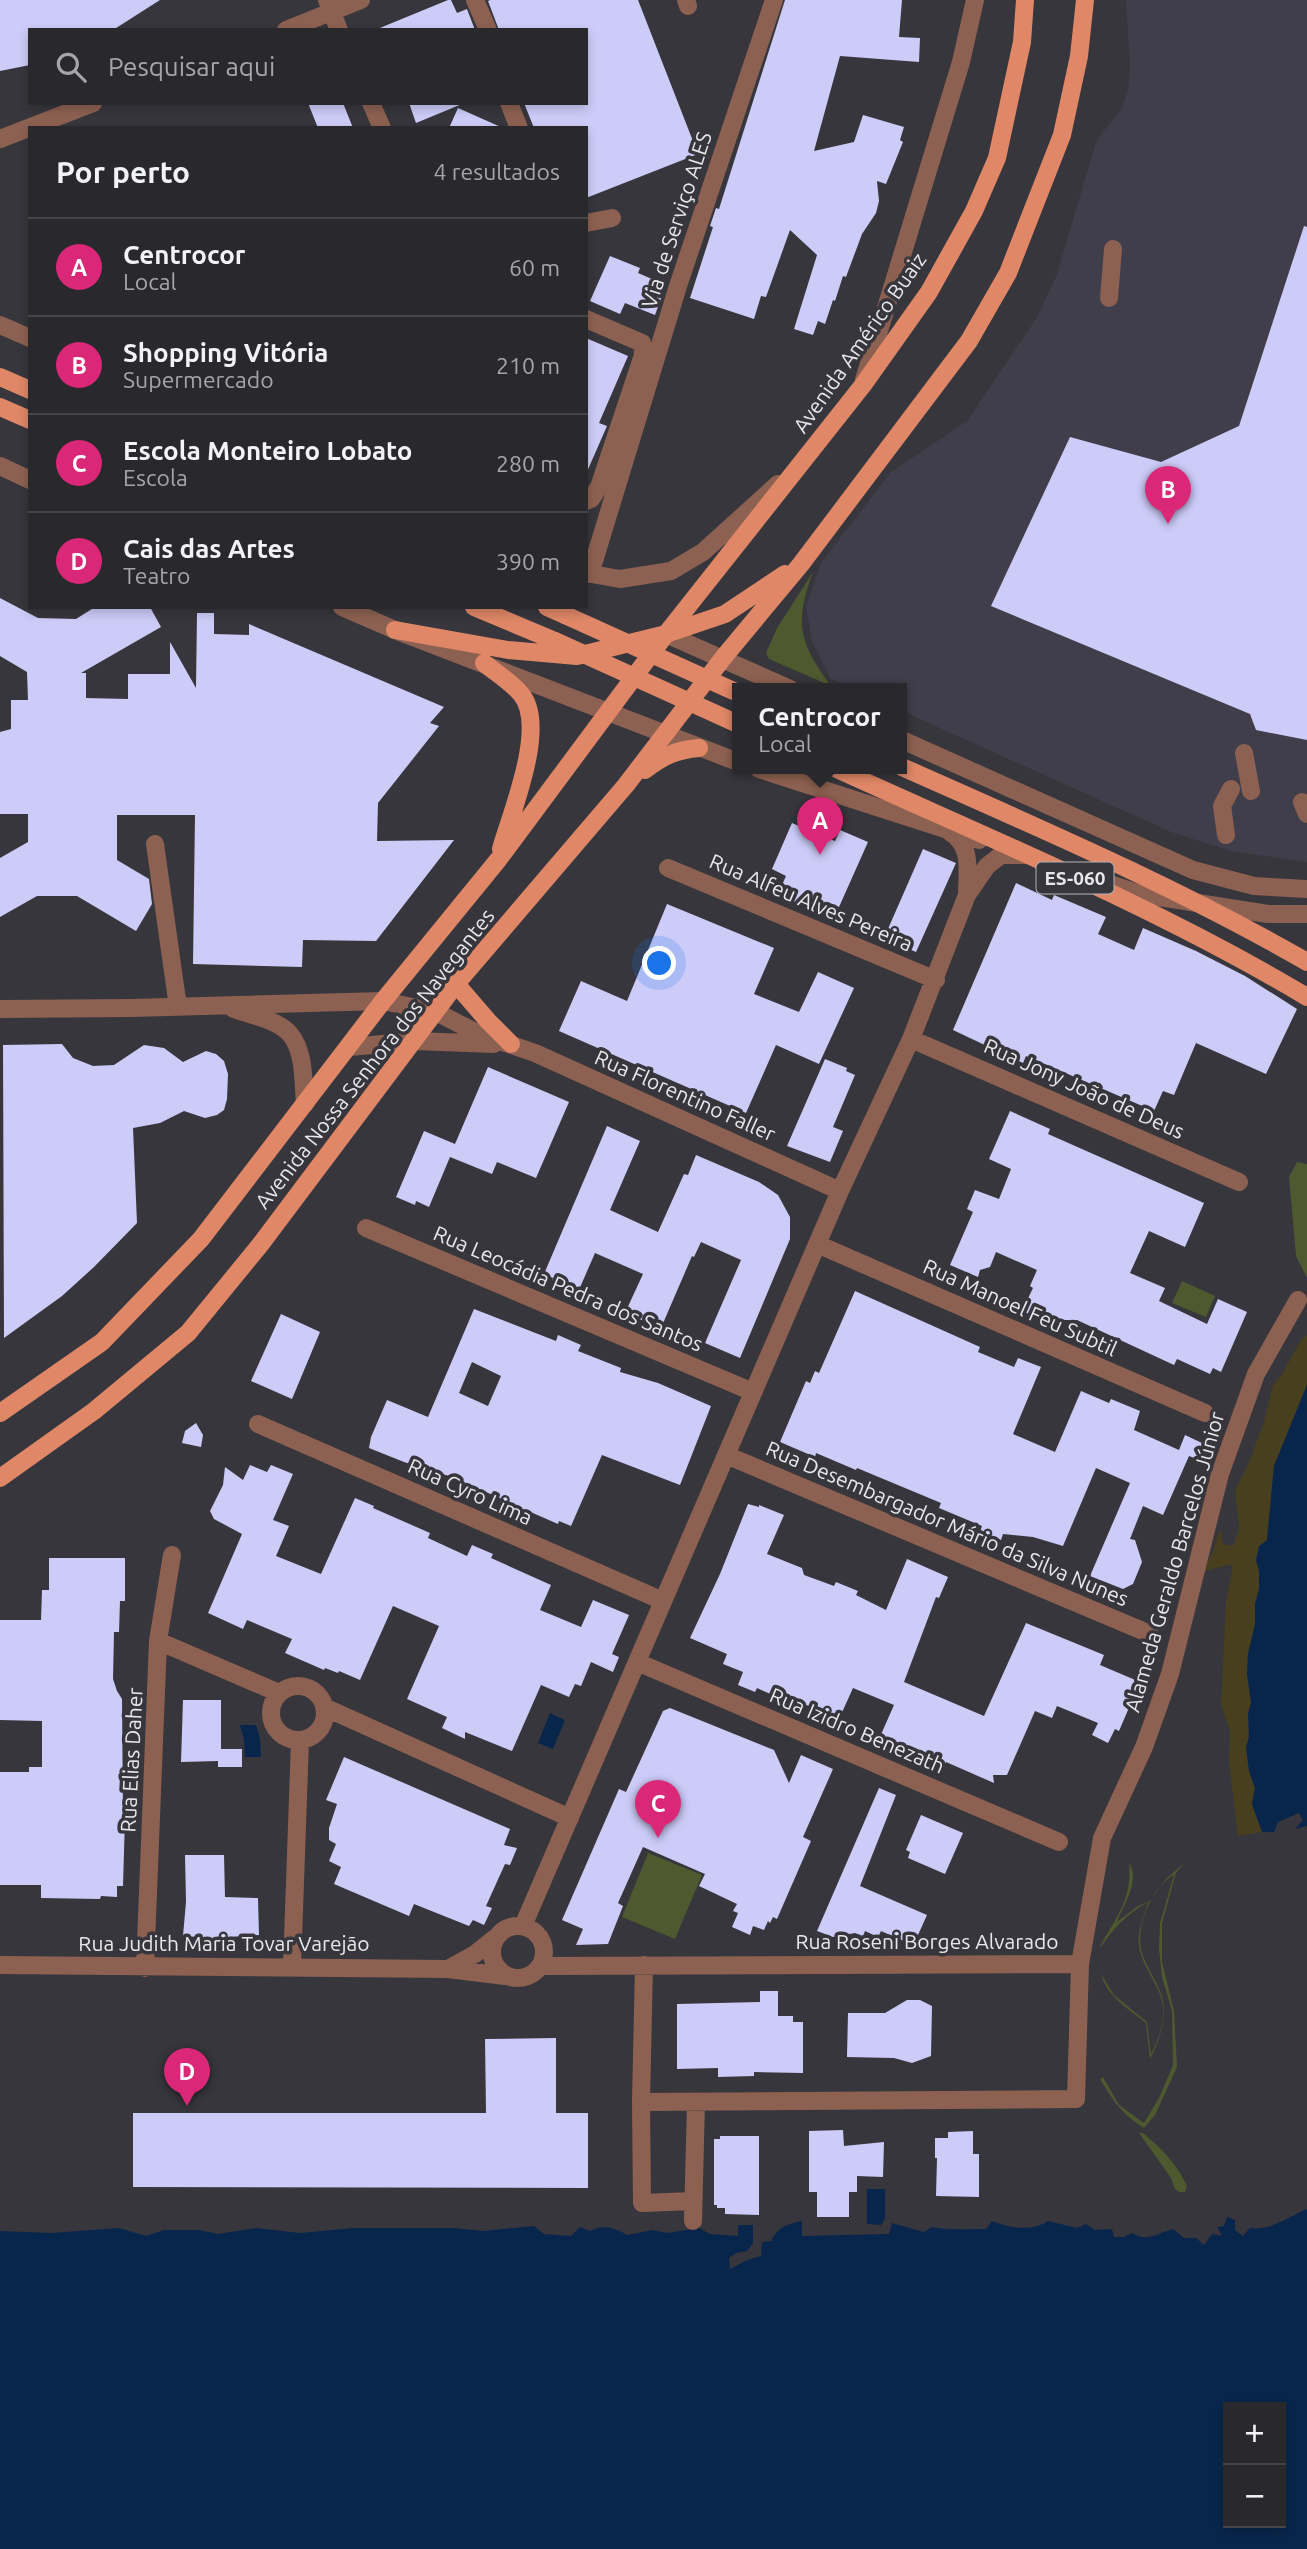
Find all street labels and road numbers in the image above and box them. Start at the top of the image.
street label: Via de Serviço ALES [636,129,716,311]
street label: Avenida Américo Buaiz [788,248,930,437]
street label: Rua Alfeu Alves Pereira [706,848,916,956]
road number: ES-060 [1036,862,1114,894]
street label: Avenida Nossa Senhora dos Navegantes [250,904,499,1213]
street label: Rua Jony João de Deus [981,1033,1188,1143]
street label: Rua Florentino Faller [591,1044,779,1146]
street label: Rua Leocádia Pedra dos Santos [430,1220,707,1356]
street label: Rua Manoel Feu Subtil [920,1254,1121,1361]
street label: Alameda Geraldo Barcelos Júnior [1120,1409,1229,1715]
street label: Rua Desembargador Mário da Silva Nunes [763,1436,1132,1611]
street label: Rua Cyro Lima [405,1453,536,1529]
street label: Rua Izidro Benezath [766,1682,948,1778]
street label: Rua Elias Daher [115,1687,147,1833]
street label: Rua Roseni Borges Alvarado [795,1929,1059,1953]
street label: Rua Judith Maria Tovar Varejão [78,1931,370,1955]

